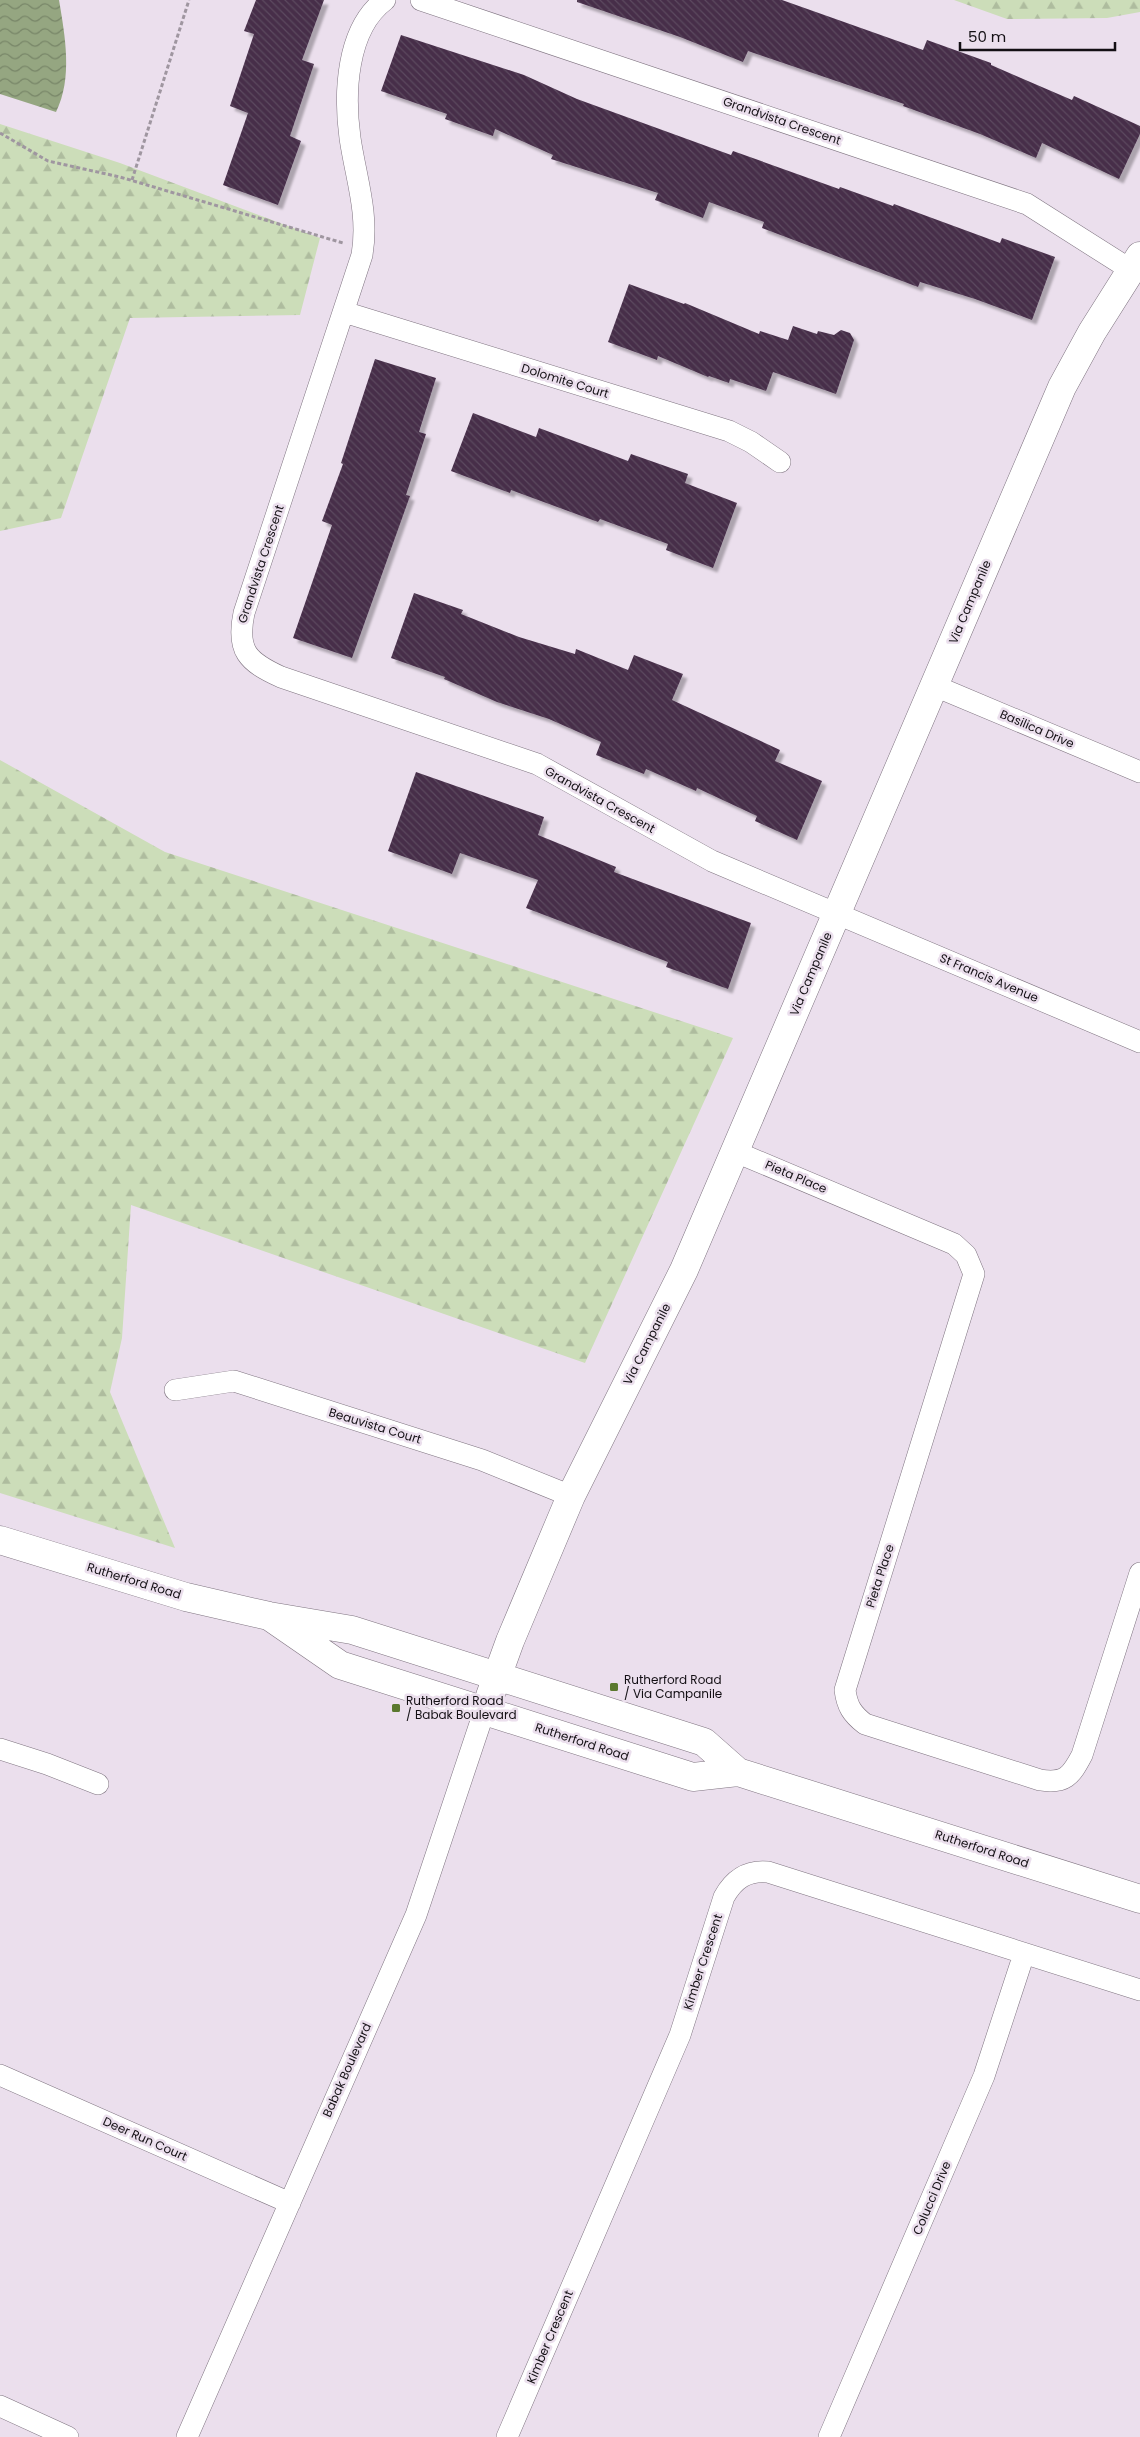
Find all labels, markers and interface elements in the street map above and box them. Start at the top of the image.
scale bar [960,20,1115,52]
text: 50 m [968,26,1006,47]
street label: Grandvista Crescent [721,92,843,149]
street label: Dolomite Court [519,359,611,402]
street label: Grandvista Crescent [233,502,288,625]
street label: Via Campanile [944,557,995,646]
street label: Basilica Drive [997,705,1077,752]
street label: Grandvista Crescent [542,762,658,837]
street label: Via Campanile [785,929,836,1018]
street label: St Francis Avenue [937,949,1041,1006]
street label: Pieta Place [763,1156,830,1197]
street label: Via Campanile [619,1300,674,1387]
street label: Beauvista Court [327,1403,423,1448]
street label: Pieta Place [861,1542,898,1610]
street label: Rutherford Road [85,1558,183,1603]
place label: Rutherford Road / Via Campanile [624,1671,722,1702]
marker: Rutherford Road / Via Campanile [608,1681,620,1693]
place label: Rutherford Road / Babak Boulevard [406,1692,517,1723]
marker: Rutherford Road / Babak Boulevard [390,1702,402,1714]
street label: Rutherford Road [533,1718,631,1765]
street label: Rutherford Road [933,1825,1031,1872]
street label: Kimber Crescent [679,1912,726,2012]
street label: Babak Boulevard [318,2020,375,2120]
street label: Deer Run Court [100,2112,190,2165]
street label: Colucci Drive [908,2158,955,2237]
street label: Kimber Crescent [522,2287,577,2386]

